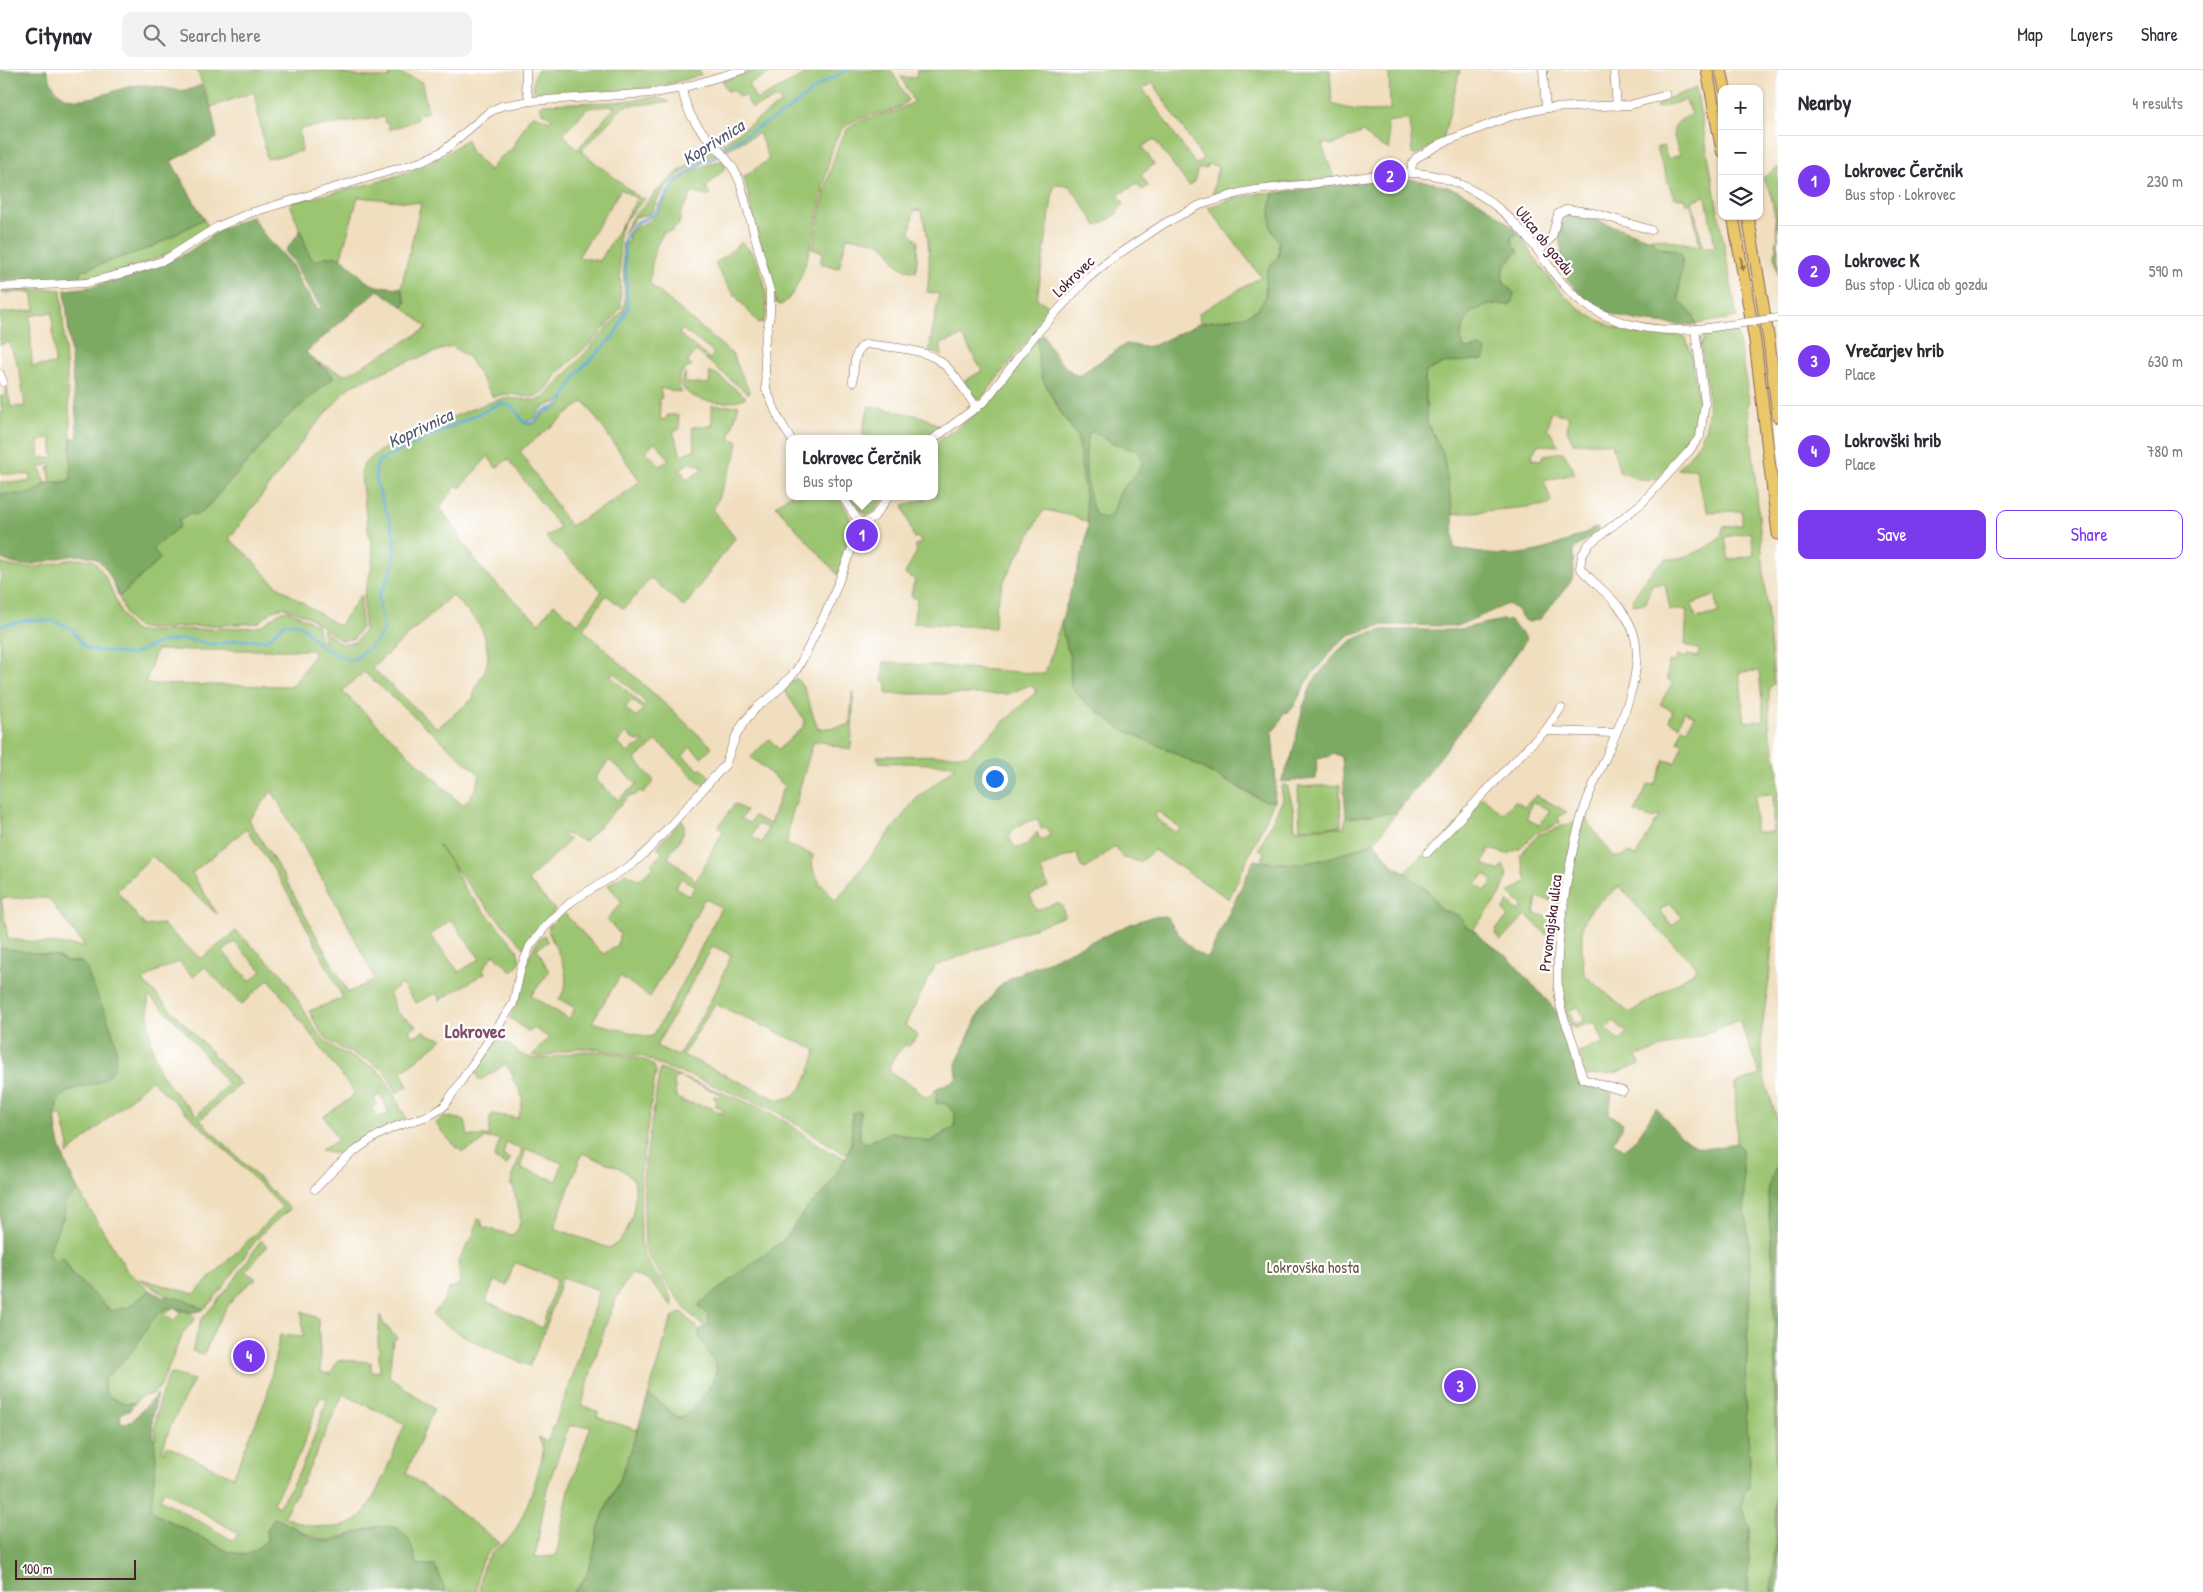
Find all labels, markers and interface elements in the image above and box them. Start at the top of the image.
search box [122,12,472,57]
text: Citynav [25,19,92,51]
icon: search [140,21,168,49]
text: Search here [180,22,261,48]
text: Map [2017,22,2043,47]
text: Layers [2071,22,2113,47]
text: Share [2141,22,2178,47]
map controls [1718,85,1763,220]
button: + [1718,85,1763,130]
text: Nearby [1798,88,1851,117]
text: 4 results [2132,92,2183,114]
water label: Koprivnica [677,112,750,171]
button: − [1718,130,1763,175]
pin: 2 [1374,157,1406,195]
text: Lokrovec Čerčnik [1845,157,1963,183]
text: 1 [1811,170,1817,192]
text: 230 m [2147,170,2183,192]
button: layers [1718,175,1763,220]
text: Bus stop · Lokrovec [1845,183,1956,205]
street label: Ulica ob gozdu [1510,201,1580,279]
text: Lokrovec K [1845,247,1919,273]
street label: Lokrovec [1047,250,1099,301]
one-way arrow [1738,257,1746,273]
text: 2 [1810,260,1818,282]
text: 590 m [2149,260,2183,282]
text: Bus stop · Ulica ob gozdu [1845,273,1987,295]
text: Vrečarjev hrib [1845,337,1944,363]
text: 3 [1810,350,1818,372]
text: 630 m [2148,350,2183,372]
text: Place [1845,363,1876,385]
water label: Koprivnica [384,401,458,454]
text: Lokrovški hrib [1845,427,1941,453]
popup [786,435,938,500]
text: 4 [1811,440,1817,462]
text: 780 m [2146,440,2183,462]
text: Lokrovec Čerčnik [803,444,921,470]
text: Place [1845,453,1876,475]
text: Bus stop [803,470,852,492]
button: Save [1798,510,1986,559]
button: Share [1996,510,2183,559]
pin: 1 [846,516,878,554]
your location [982,766,1008,792]
street label: Prvomajska ulica [1533,873,1567,973]
district label: Lokrovec [445,1018,506,1044]
park label: Lokrovška hosta [1267,1256,1359,1278]
pin: 4 [233,1337,265,1375]
pin: 3 [1444,1367,1476,1405]
scale bar [15,1557,136,1580]
text: 100 m [22,1559,52,1578]

